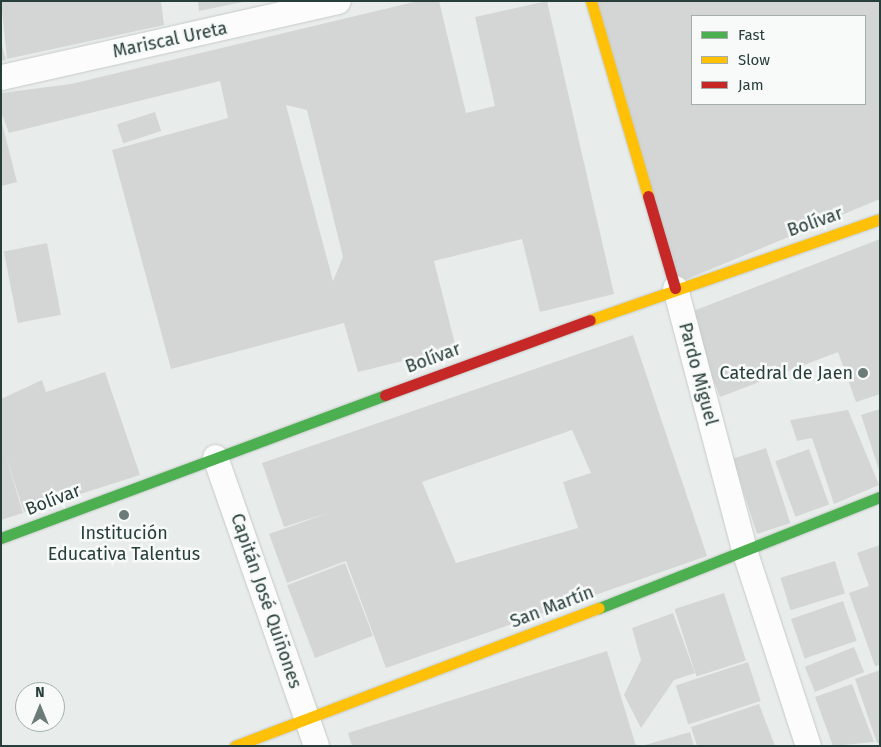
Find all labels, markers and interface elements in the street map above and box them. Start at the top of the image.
legend [691,15,866,105]
street label: Mariscal Ureta [111,17,229,63]
text: Fast [738,26,765,44]
text: Slow [738,51,770,69]
text: Jam [738,76,764,94]
street label: Bolívar [784,202,846,242]
street label: Pardo Miguel [674,320,722,428]
street label: Bolívar [402,338,464,378]
place label: Catedral de Jaen [720,362,853,384]
marker: Catedral de Jaen [857,367,869,379]
street label: Bolívar [22,480,84,520]
marker: Institución Educativa Talentus [118,509,130,521]
street label: Capitán José Quiñones [226,511,306,691]
place label: Institución Educativa Talentus [48,523,200,566]
street label: San Martín [507,581,597,633]
north arrow [15,682,65,732]
text: N [35,684,45,701]

